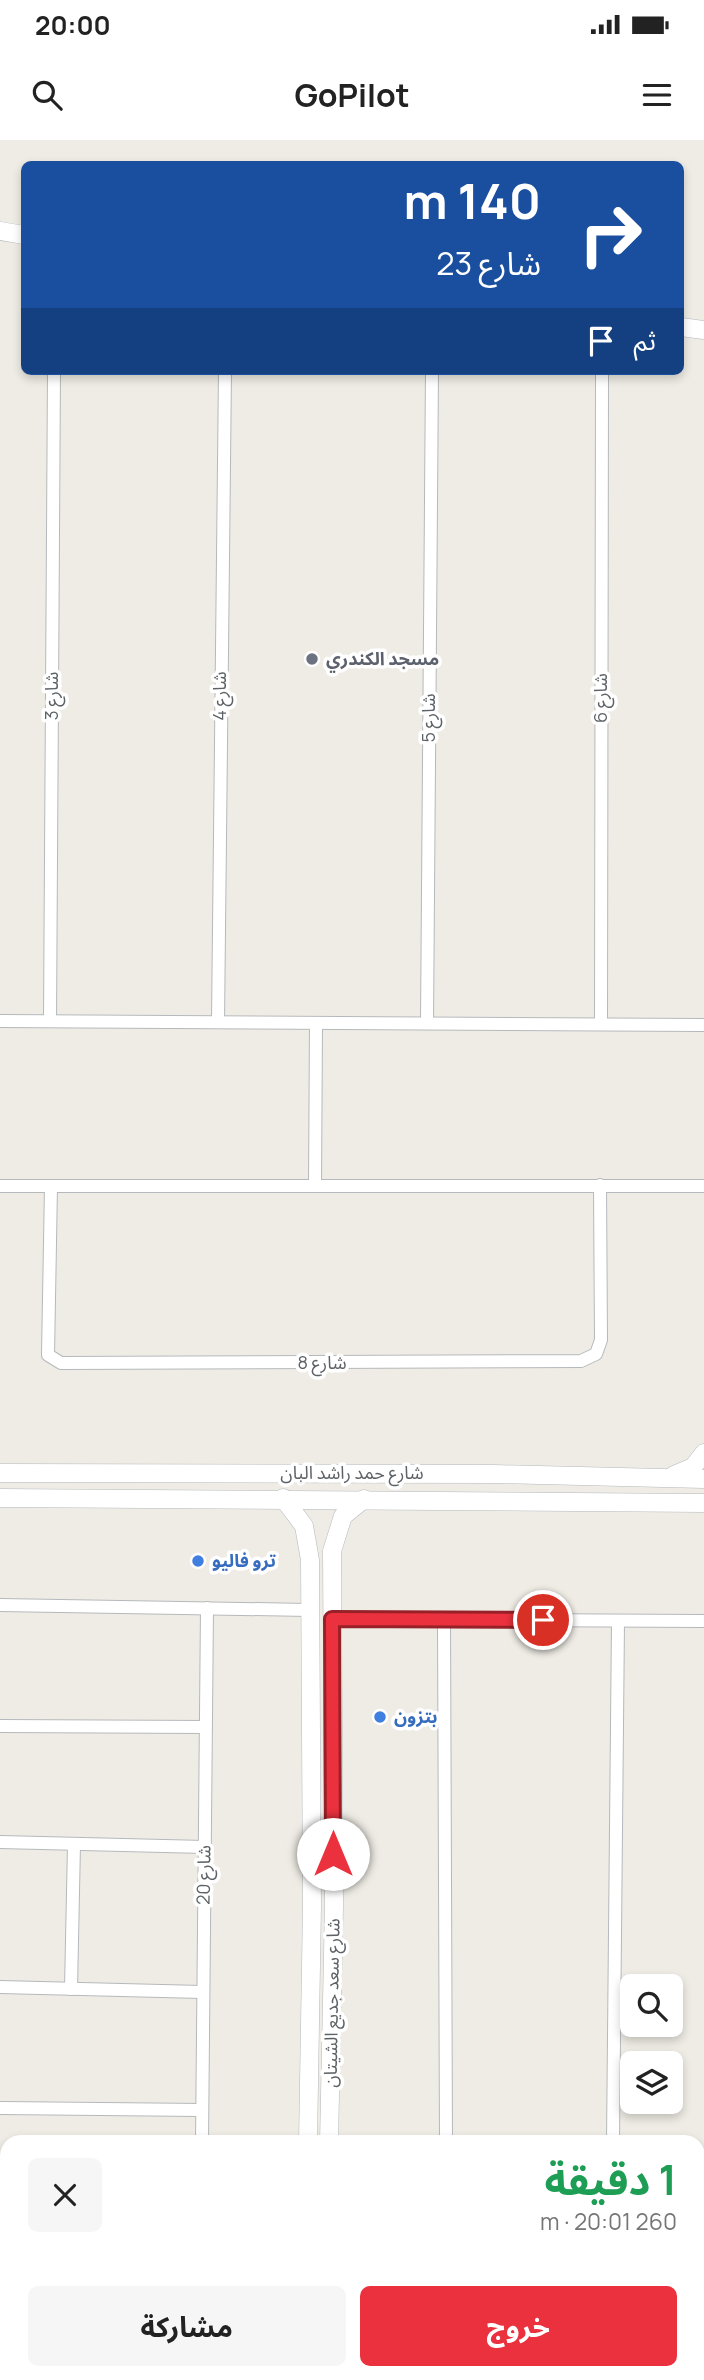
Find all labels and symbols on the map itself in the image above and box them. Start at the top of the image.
place label: مسجد الكندري [326,646,439,673]
marker: مسجد الكندري [304,651,320,667]
street label: شارع 4 [207,671,234,721]
street label: شارع 3 [39,672,66,720]
street label: شارع 6 [588,673,615,723]
street label: شارع 5 [416,693,443,743]
street label: شارع 8 [297,1350,347,1377]
street label: شارع حمد راشد البان [280,1460,424,1487]
place label: ترو فاليو [212,1548,277,1572]
marker: ترو فاليو [190,1553,206,1569]
pin [513,1590,573,1650]
place label: بتزون [394,1704,437,1728]
marker: بتزون [372,1709,388,1725]
position arrow [296,1817,370,1891]
street label: شارع 20 [190,1845,219,1905]
street label: شارع سعد جديع الشيتان [318,1918,347,2088]

